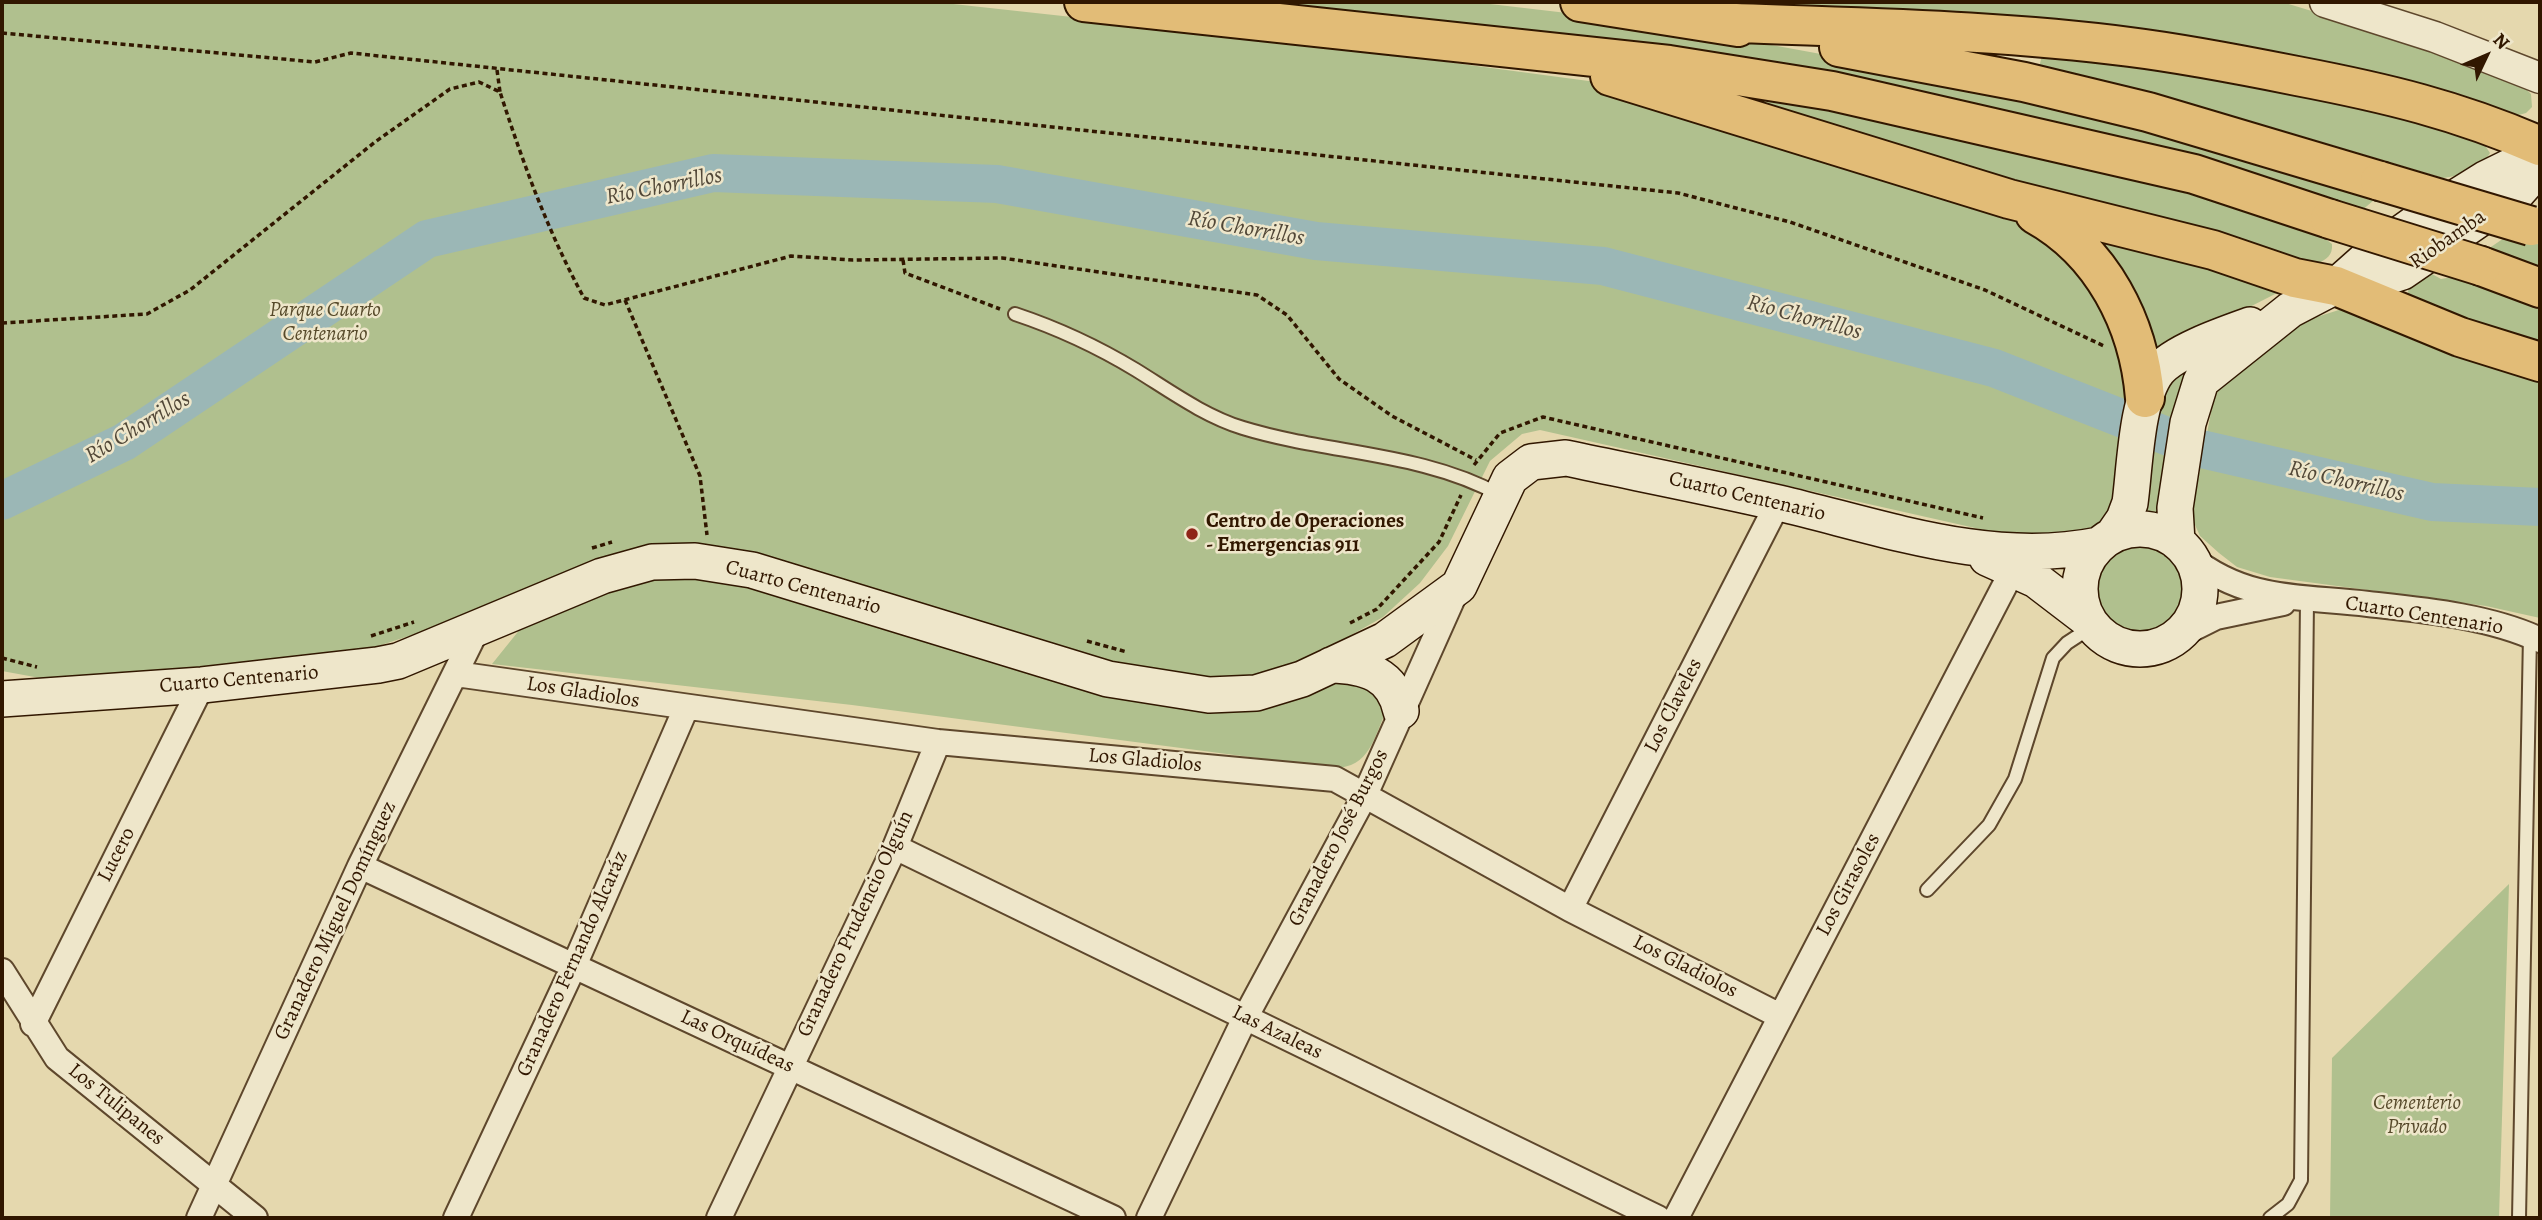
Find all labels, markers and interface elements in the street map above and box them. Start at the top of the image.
north arrow [2451,21,2521,91]
text: N [2487,27,2515,55]
water label: Río Chorrillos [604,162,724,212]
water label: Río Chorrillos [1186,205,1306,253]
street label: Riobamba [2405,205,2491,275]
water label: Río Chorrillos [1744,289,1864,347]
park label: Parque Cuarto Centenario [269,298,381,348]
water label: Río Chorrillos [81,386,195,470]
water label: Río Chorrillos [2286,455,2406,509]
street label: Cuarto Centenario [1666,467,1828,527]
place label: Centro de Operaciones - Emergencias 911 [1206,509,1404,559]
marker: Centro de Operaciones - Emergencias 911 [1184,526,1200,542]
street label: Cuarto Centenario [723,555,883,621]
street label: Cuarto Centenario [2343,591,2505,641]
street label: Los Claveles [1639,655,1709,757]
street label: Cuarto Centenario [158,660,320,700]
street label: Los Gladiolos [525,672,641,714]
street label: Los Gladiolos [1087,743,1203,779]
street label: Granadero José Burgos [1283,745,1395,931]
street label: Granadero Miguel Domínguez [269,798,403,1044]
street label: Granadero Prudencio Olguín [792,807,920,1041]
street label: Lucero [93,823,141,887]
street label: Los Girasoles [1811,829,1887,941]
street label: Granadero Fernando Alcaráz [512,847,634,1081]
street label: Los Gladiolos [1628,930,1742,1004]
street label: Las Azaleas [1228,1000,1326,1066]
street label: Las Orquídeas [676,1005,798,1079]
street label: Los Tulipanes [63,1058,169,1152]
park label: Cementerio Privado [2373,1091,2461,1141]

